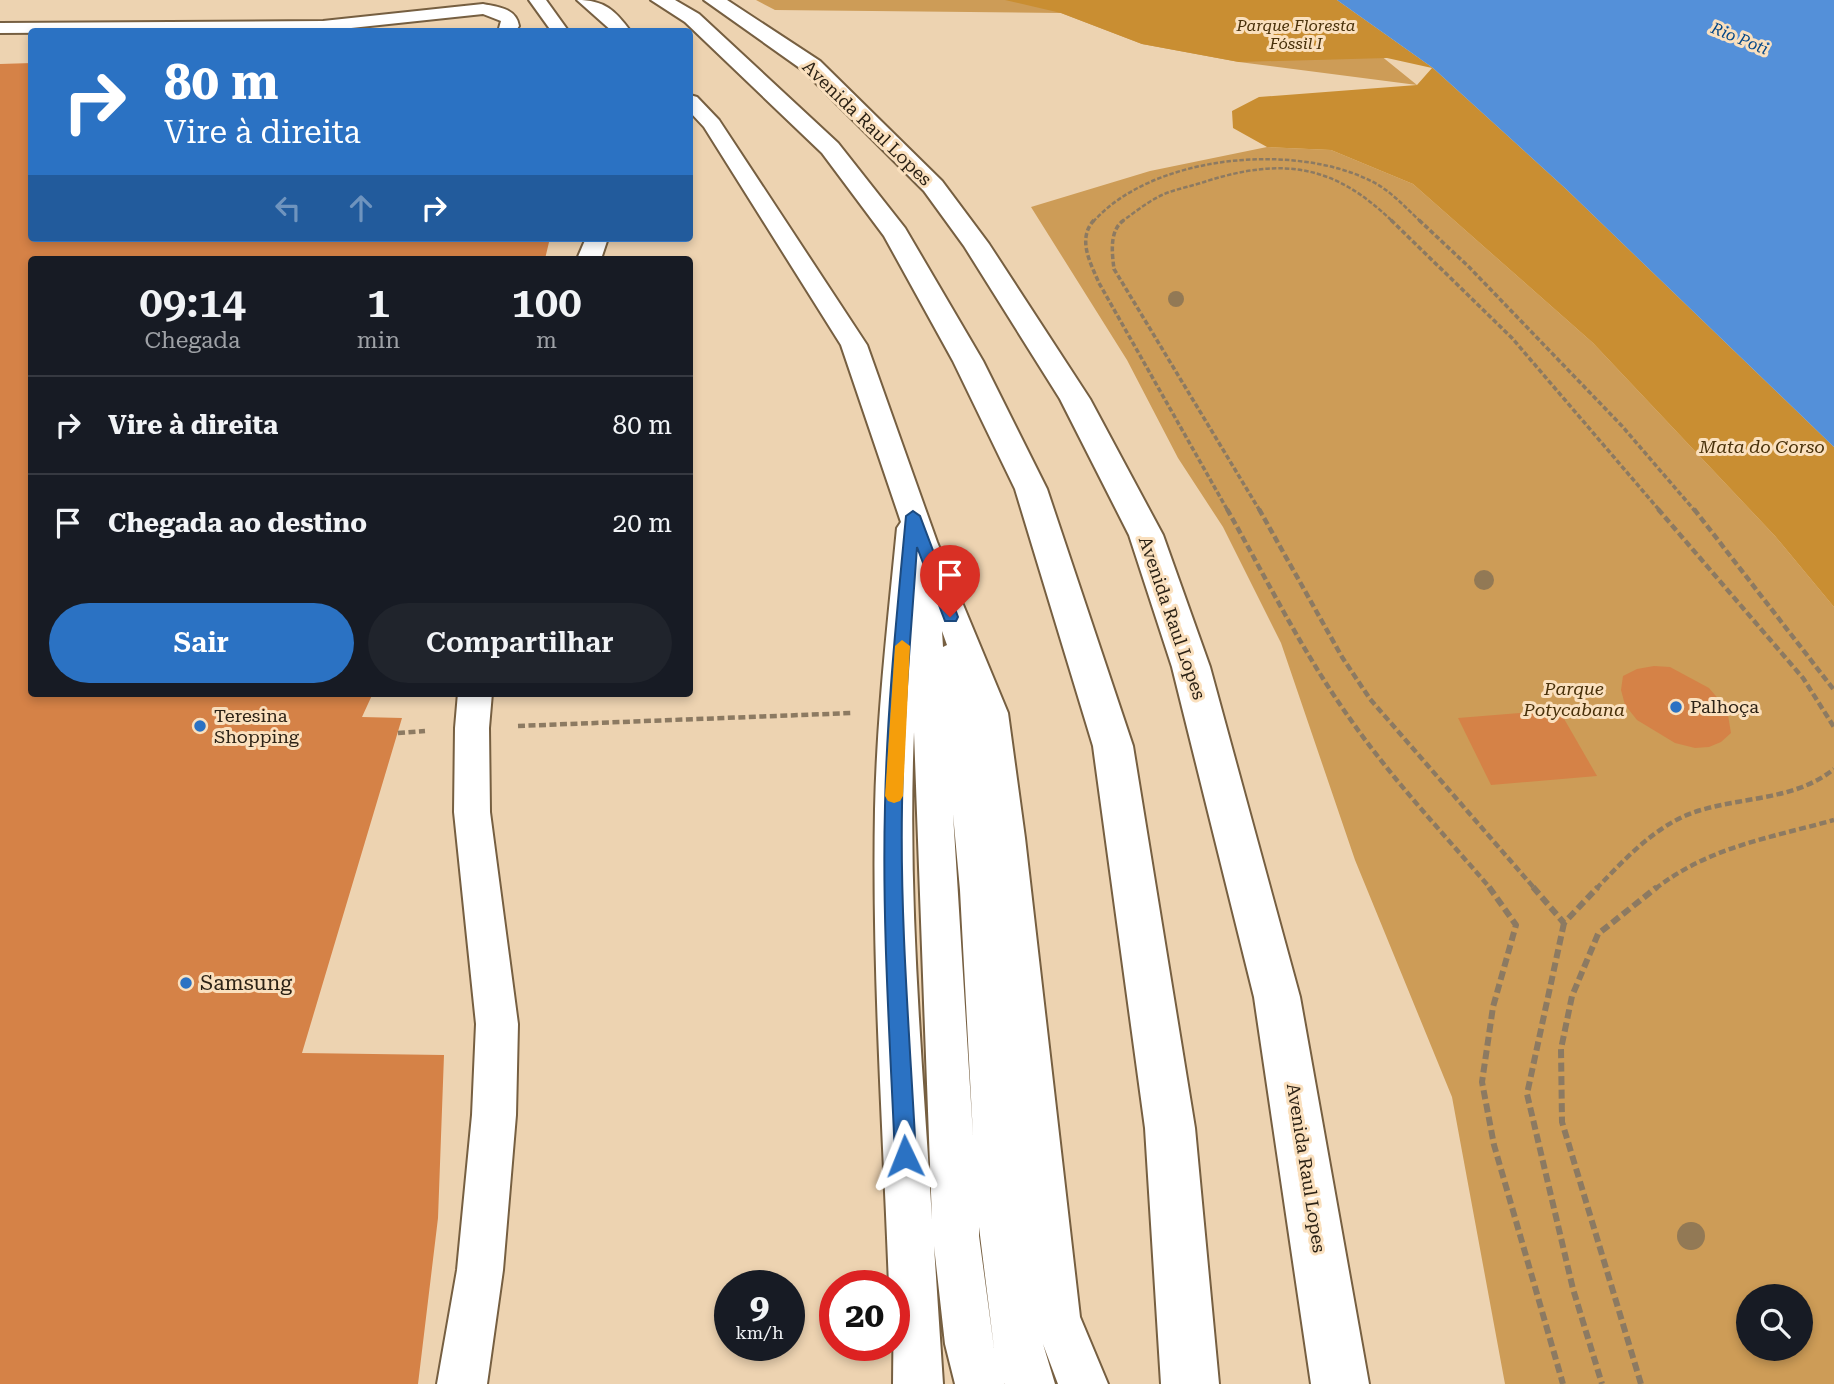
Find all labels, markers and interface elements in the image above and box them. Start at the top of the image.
park label: Parque Floresta Fóssil I [1236,16,1356,53]
water label: Rio Poti [1708,18,1771,58]
text: 80 m [164,54,279,111]
icon: right [49,56,140,147]
street label: Avenida Raul Lopes [799,56,936,190]
text: Vire à direita [164,113,361,151]
icon: left [269,189,307,227]
icon: ahead [342,189,380,227]
icon: right [415,189,453,227]
text: 09:14 [139,278,246,327]
text: 1 [367,278,390,327]
text: 100 [511,278,582,327]
text: Chegada [144,327,240,354]
text: min [357,327,400,354]
text: m [536,327,557,354]
icon: right [49,406,87,444]
text: Vire à direita [108,410,278,440]
text: 80 m [613,410,672,440]
park label: Mata do Corso [1698,436,1825,457]
icon: arrive [49,504,87,542]
text: Chegada ao destino [108,508,367,538]
text: 20 m [613,508,672,538]
street label: Avenida Raul Lopes [1135,534,1210,702]
pin [920,545,980,617]
icon: arrive [931,556,969,594]
button: Sair [49,603,354,683]
button: Compartilhar [368,603,672,683]
park label: Parque Potycabana [1522,678,1625,720]
place label: Palhoça [1690,696,1759,717]
marker: Palhoça [1668,699,1684,715]
place label: Teresina Shopping [214,705,300,747]
marker: Teresina Shopping [192,718,208,734]
place label: Samsung [200,971,292,995]
marker: Samsung [178,975,194,991]
street label: Avenida Raul Lopes [1283,1082,1330,1254]
position arrow [868,1119,942,1193]
speed limit sign: 20 [819,1270,910,1361]
map controls [1736,1284,1813,1361]
button: search [1736,1284,1813,1361]
text: 9 [750,1286,769,1327]
text: km/h [735,1322,784,1343]

